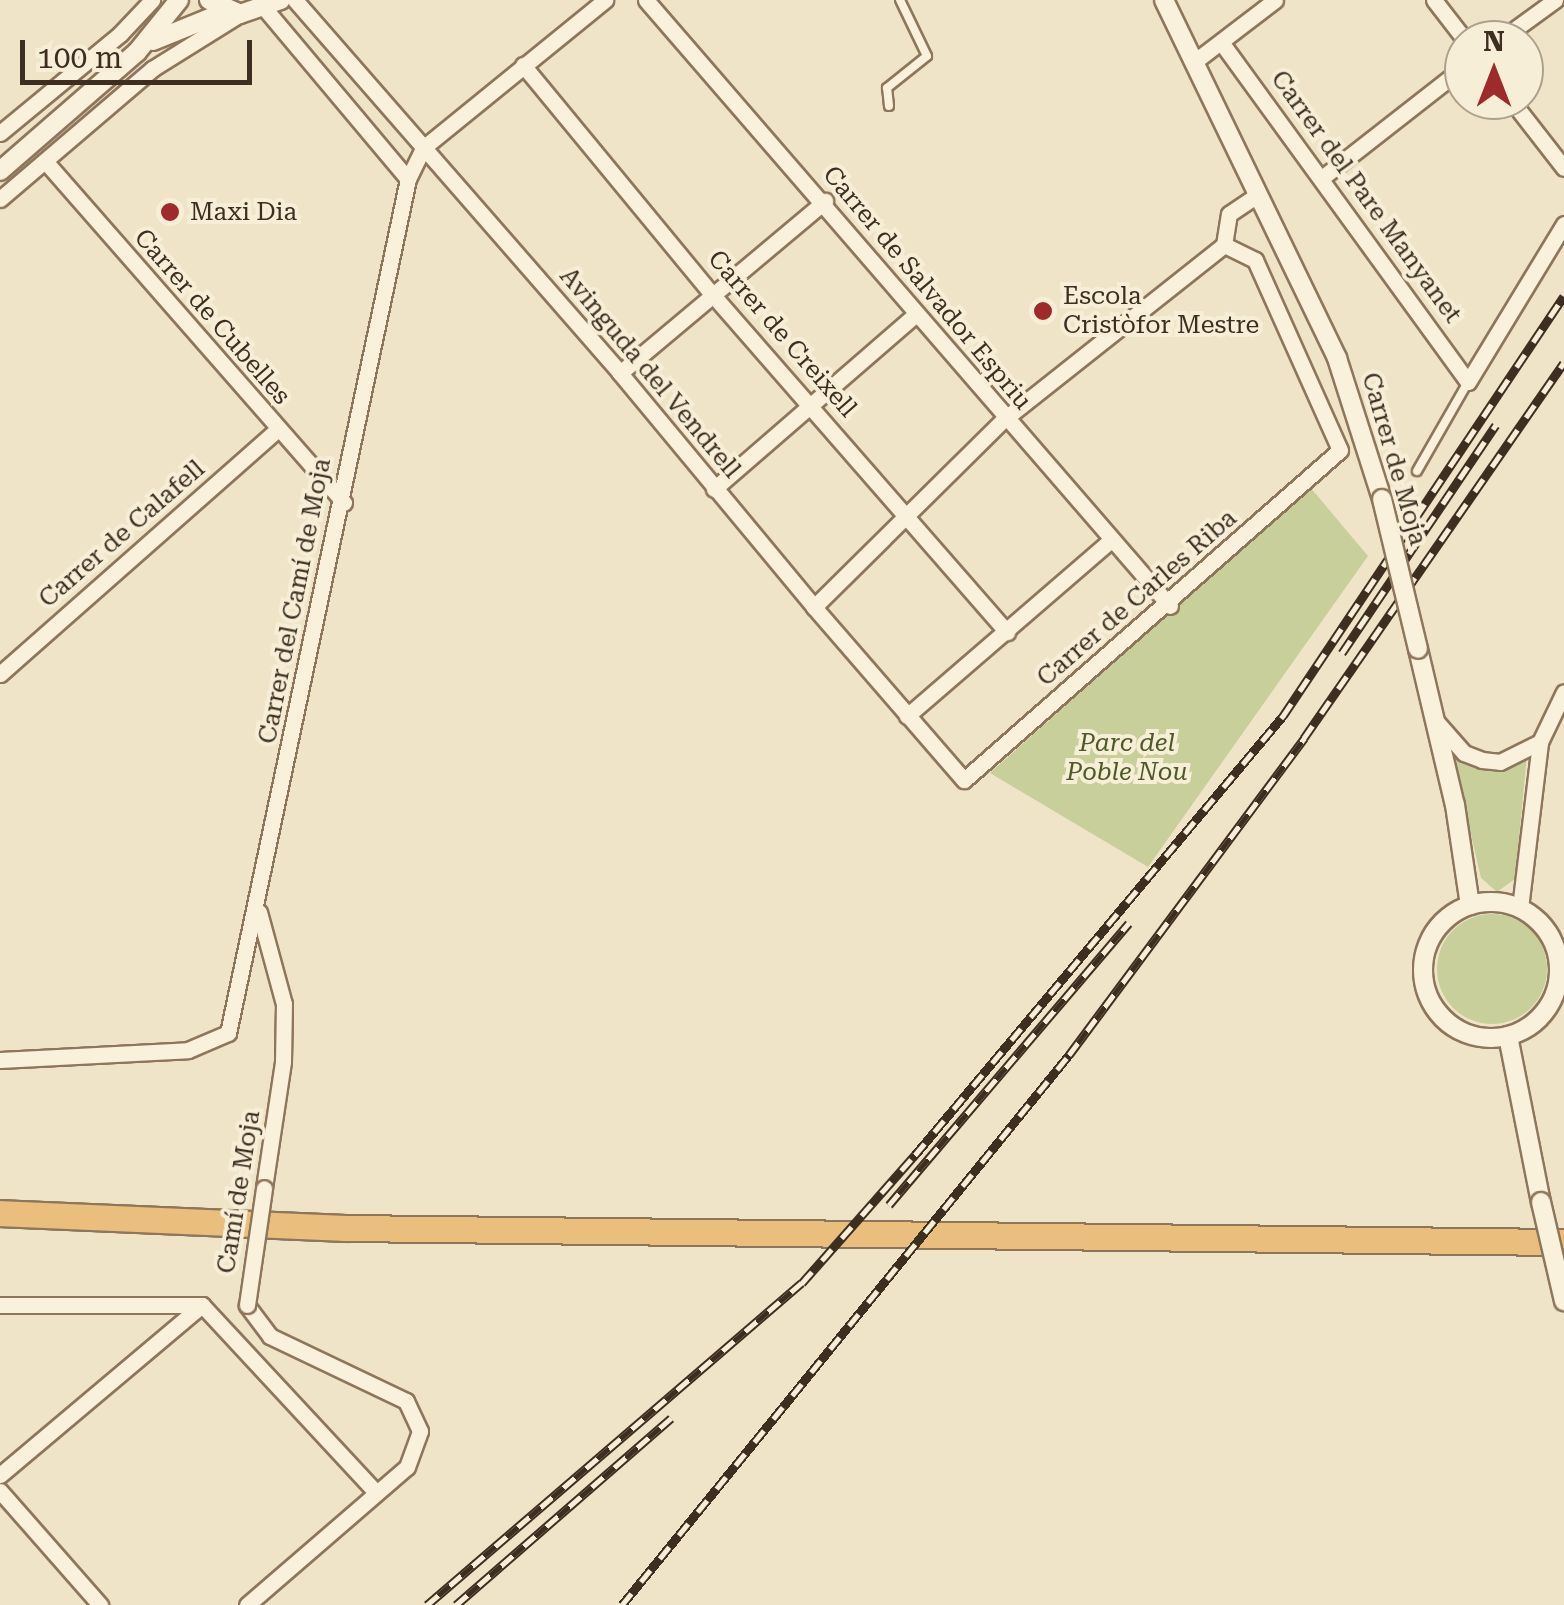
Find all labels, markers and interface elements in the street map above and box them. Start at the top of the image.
scale bar [25,20,258,82]
north arrow [1444,20,1544,120]
text: N [1483,25,1505,58]
text: 100 m [37,40,122,75]
street label: Carrer del Pare Manyanet [1264,65,1468,329]
street label: Carrer de Salvador Espriu [816,160,1038,416]
place label: Maxi Dia [190,197,297,227]
marker: Maxi Dia [159,201,181,223]
street label: Carrer de Cubelles [128,223,296,411]
street label: Carrer de Creixell [701,245,863,423]
street label: Avinguda del Vendrell [553,262,747,484]
place label: Escola Cristòfor Mestre [1063,282,1259,341]
marker: Escola Cristòfor Mestre [1032,300,1054,322]
street label: Carrer de Moja [1355,369,1433,549]
street label: Carrer de Calafell [33,454,211,614]
street label: Carrer del Camí de Moja [253,456,337,746]
street label: Carrer de Carles Riba [1031,503,1243,693]
park label: Parc del Poble Nou [1066,729,1188,788]
street label: Camí de Moja [211,1108,267,1276]

